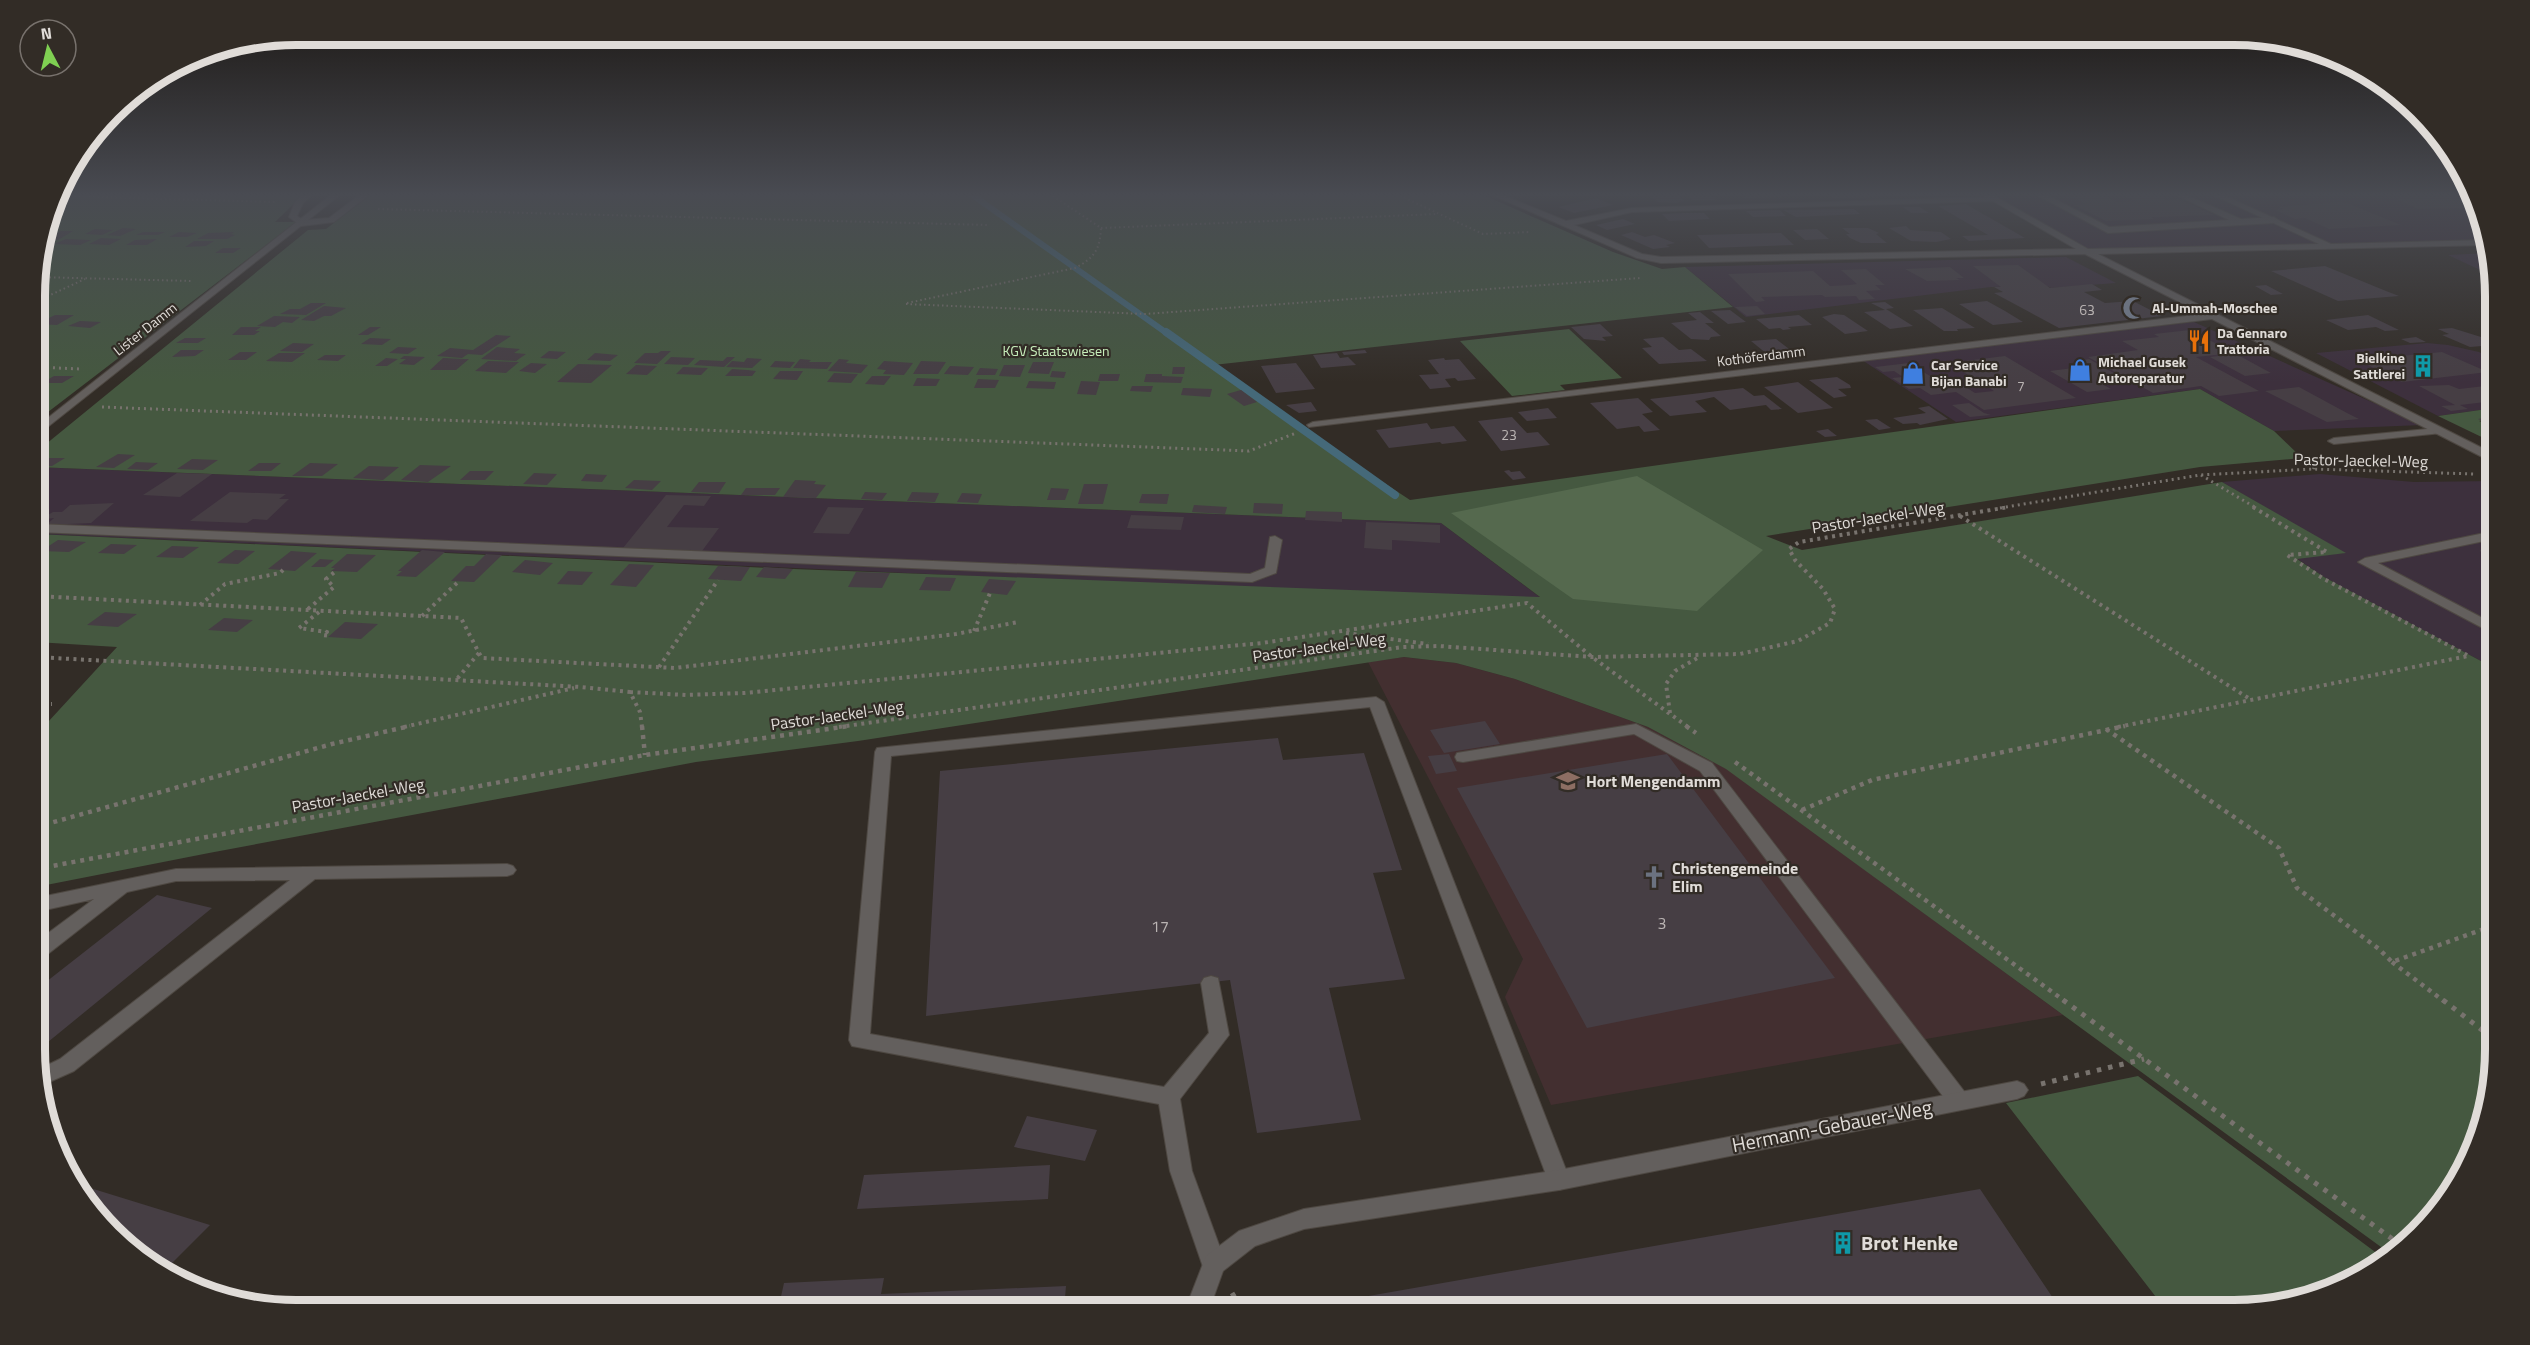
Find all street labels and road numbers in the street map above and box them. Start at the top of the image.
street label: Lister Damm [108,297,181,360]
street label: Kothöferdamm [1715,340,1806,371]
street label: Pastor-Jaeckel-Weg [2294,447,2428,473]
street label: Pastor-Jaeckel-Weg [1810,495,1946,539]
street label: Pastor-Jaeckel-Weg [1251,626,1387,668]
street label: Pastor-Jaeckel-Weg [769,694,905,736]
street label: Pastor-Jaeckel-Weg [290,772,426,818]
street label: Hermann-Gebauer-Weg [1729,1091,1935,1160]

